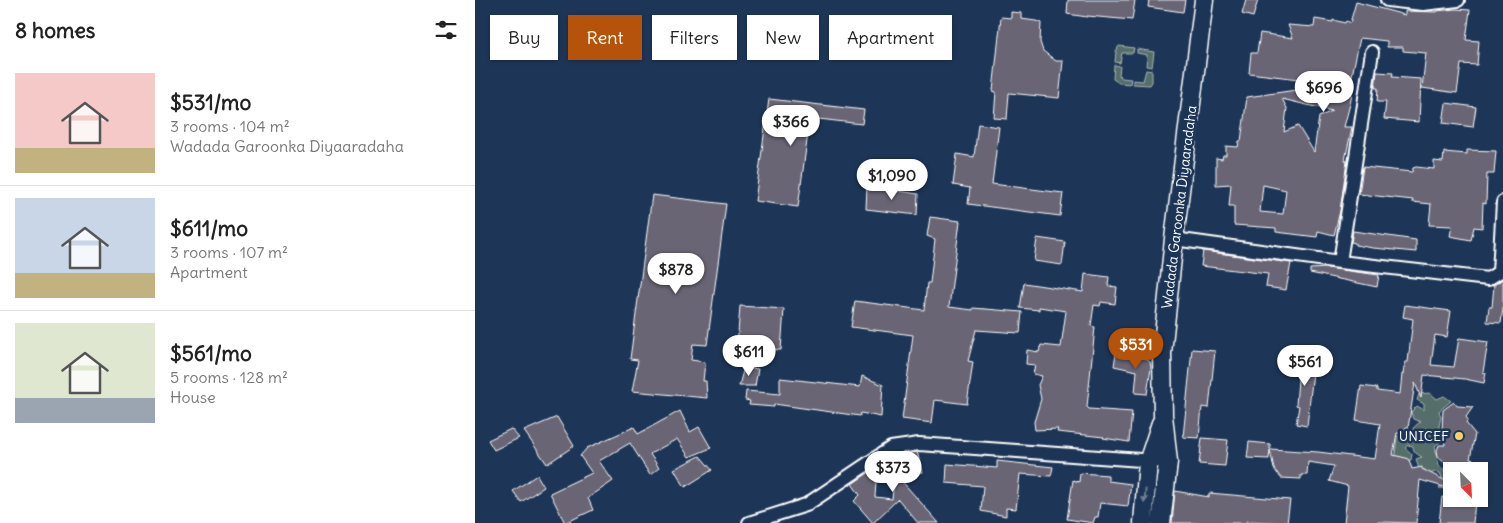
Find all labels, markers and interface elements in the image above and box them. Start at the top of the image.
chip: Buy [490,15,558,60]
chip: Rent [568,15,642,60]
chip: Filters [652,15,737,60]
chip: New [747,15,819,60]
chip: Apartment [829,15,952,60]
icon: filters [432,16,460,44]
text: 8 homes [15,17,95,44]
pin: $696 [1294,70,1354,113]
text: $696 [1306,77,1342,97]
text: $531/mo [170,89,251,116]
icon: home [55,93,115,153]
pin: $366 [761,104,821,147]
street label: Wadada Garoonka Diyaaradaha [1158,104,1200,310]
text: $366 [773,111,809,131]
text: 3 rooms · 104 m² [170,116,290,136]
text: Wadada Garoonka Diyaaradaha [170,136,404,156]
pin: $1,090 [851,158,933,201]
text: $1,090 [868,165,916,185]
text: $611/mo [170,215,248,242]
icon: home [55,218,115,278]
text: 3 rooms · 107 m² [170,242,288,262]
pin: $878 [646,252,706,295]
text: $878 [658,259,694,279]
text: Apartment [170,262,248,282]
pin: $531 [1106,328,1166,370]
pin: $611 [719,334,779,377]
text: $531 [1119,334,1153,354]
text: $561/mo [170,340,252,367]
text: $611 [734,341,764,361]
icon: home [55,343,115,403]
pin: $561 [1275,344,1335,387]
text: $561 [1288,351,1322,371]
text: 5 rooms · 128 m² [170,367,288,387]
text: House [170,387,216,407]
place label: UNICEF [1399,427,1449,445]
marker: UNICEF [1453,430,1465,442]
pin: $373 [863,450,923,493]
text: $373 [876,457,910,477]
north arrow [1443,462,1487,508]
map controls [1443,462,1488,507]
one-way arrow [1141,489,1149,505]

